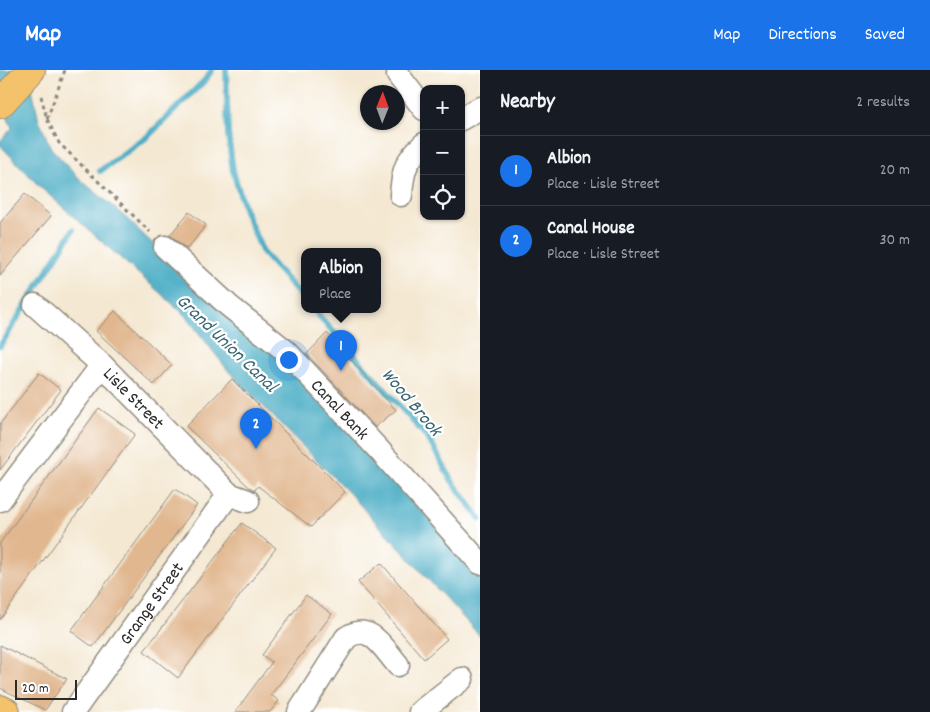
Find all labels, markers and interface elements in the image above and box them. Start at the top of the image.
text: Map [25,18,61,52]
text: Map [713,23,740,48]
text: Directions [768,23,837,48]
text: Saved [865,23,905,48]
north arrow [360,85,405,130]
map controls [420,85,465,220]
button: + [420,85,465,130]
text: Nearby [500,88,555,118]
text: 2 results [856,91,910,114]
button: − [420,130,465,175]
text: Albion [547,146,591,173]
text: 1 [514,159,518,182]
text: 20 m [880,159,910,182]
text: Place · Lisle Street [547,173,660,196]
button: locate [420,175,465,220]
text: Canal House [547,216,635,243]
text: 2 [513,229,520,252]
text: 30 m [880,229,910,252]
text: Place · Lisle Street [547,243,660,266]
popup [301,248,381,313]
text: Albion [319,256,363,283]
text: Place [319,283,351,306]
water label: Grand Union Canal [169,289,283,401]
pin: 1 [325,330,357,371]
your location [276,347,302,373]
street label: Lisle Street [96,363,169,437]
water label: Wood Brook [374,363,448,445]
street label: Canal Bank [304,375,373,447]
pin: 2 [240,408,272,449]
street label: Grange Street [115,558,191,651]
scale bar [15,677,78,700]
text: 20 m [22,679,49,699]

